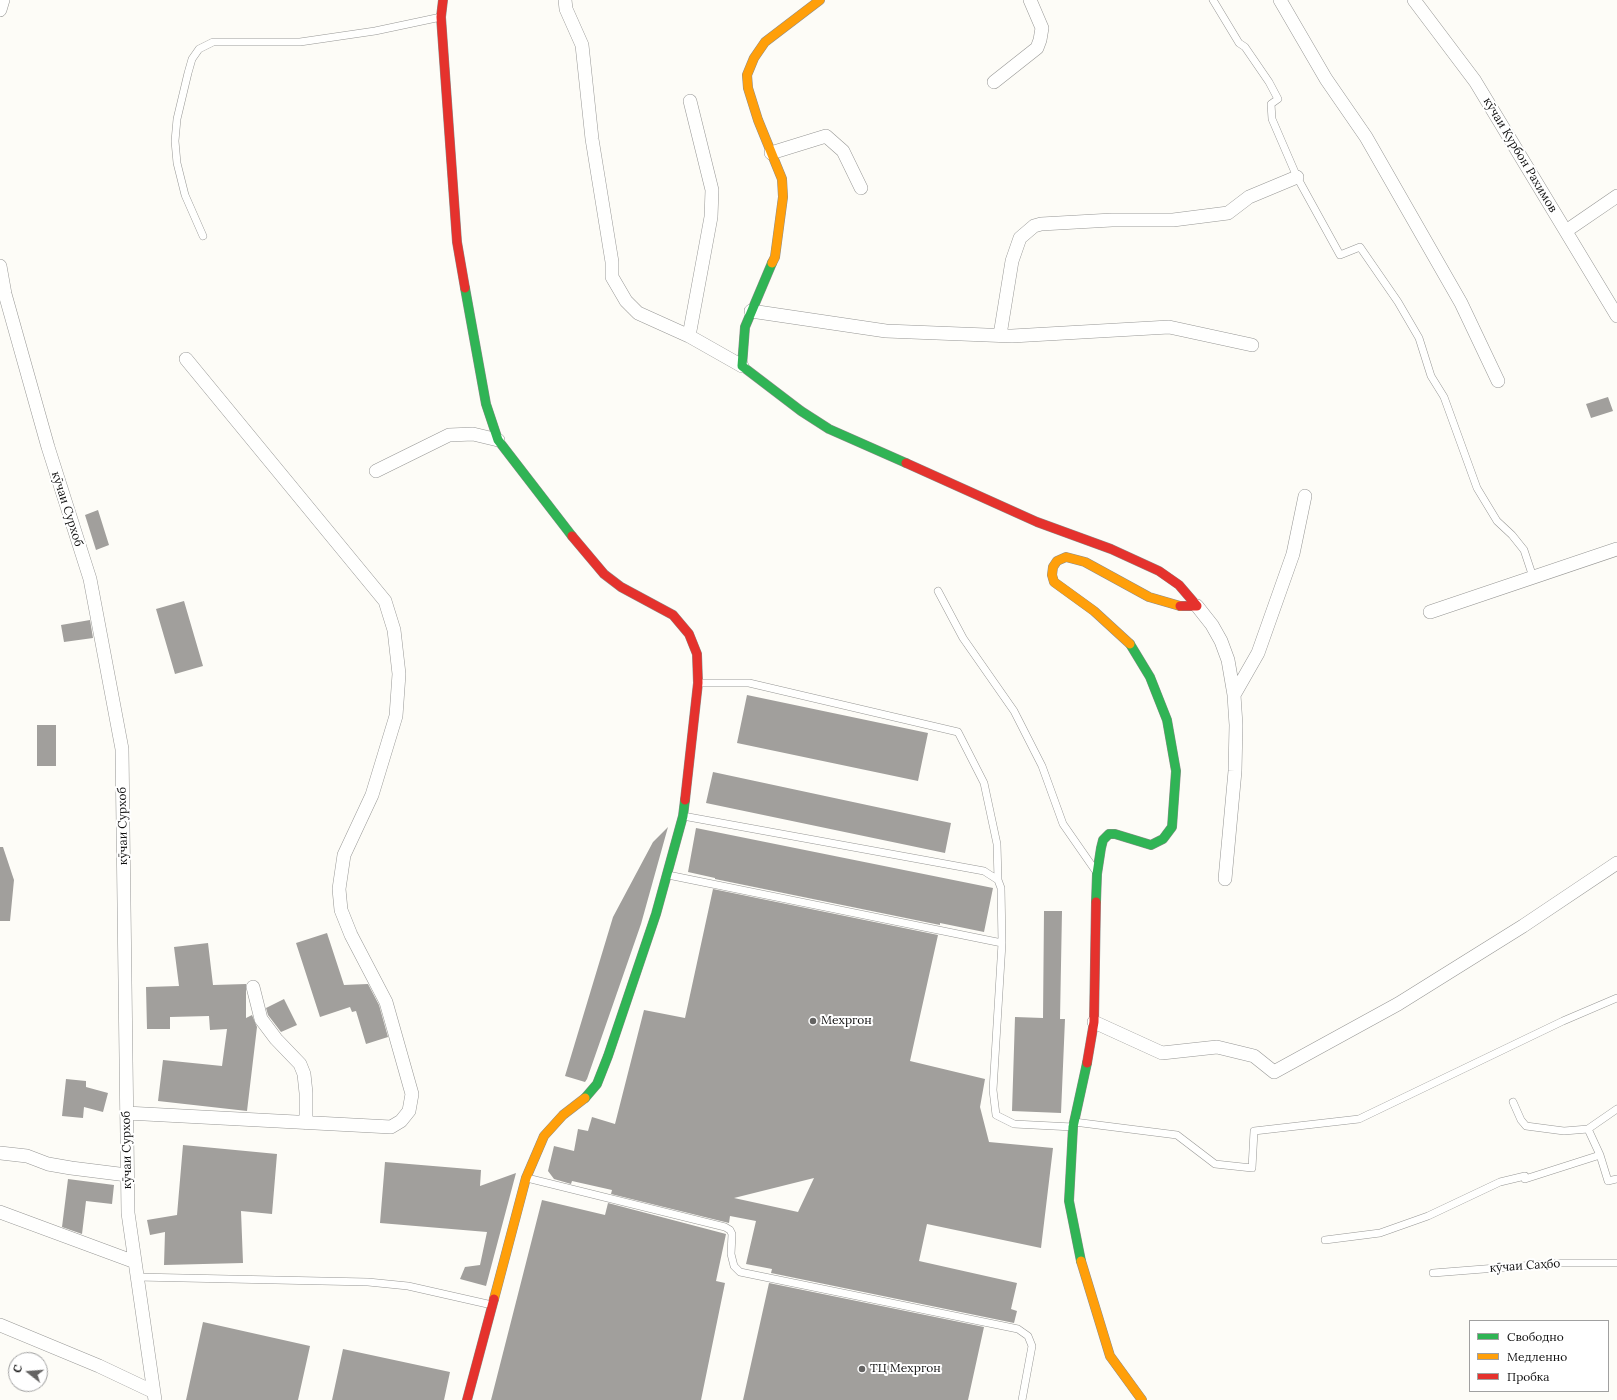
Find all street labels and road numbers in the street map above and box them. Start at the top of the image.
street label: кӯчаи Курбон Рахимов [1480,95,1560,215]
street label: кӯчаи Сурхоб [48,470,86,548]
street label: кӯчаи Сурхоб [115,787,131,865]
street label: кӯчаи Сурхоб [119,1111,135,1189]
street label: кӯчаи Саҳбо [1489,1256,1561,1276]

